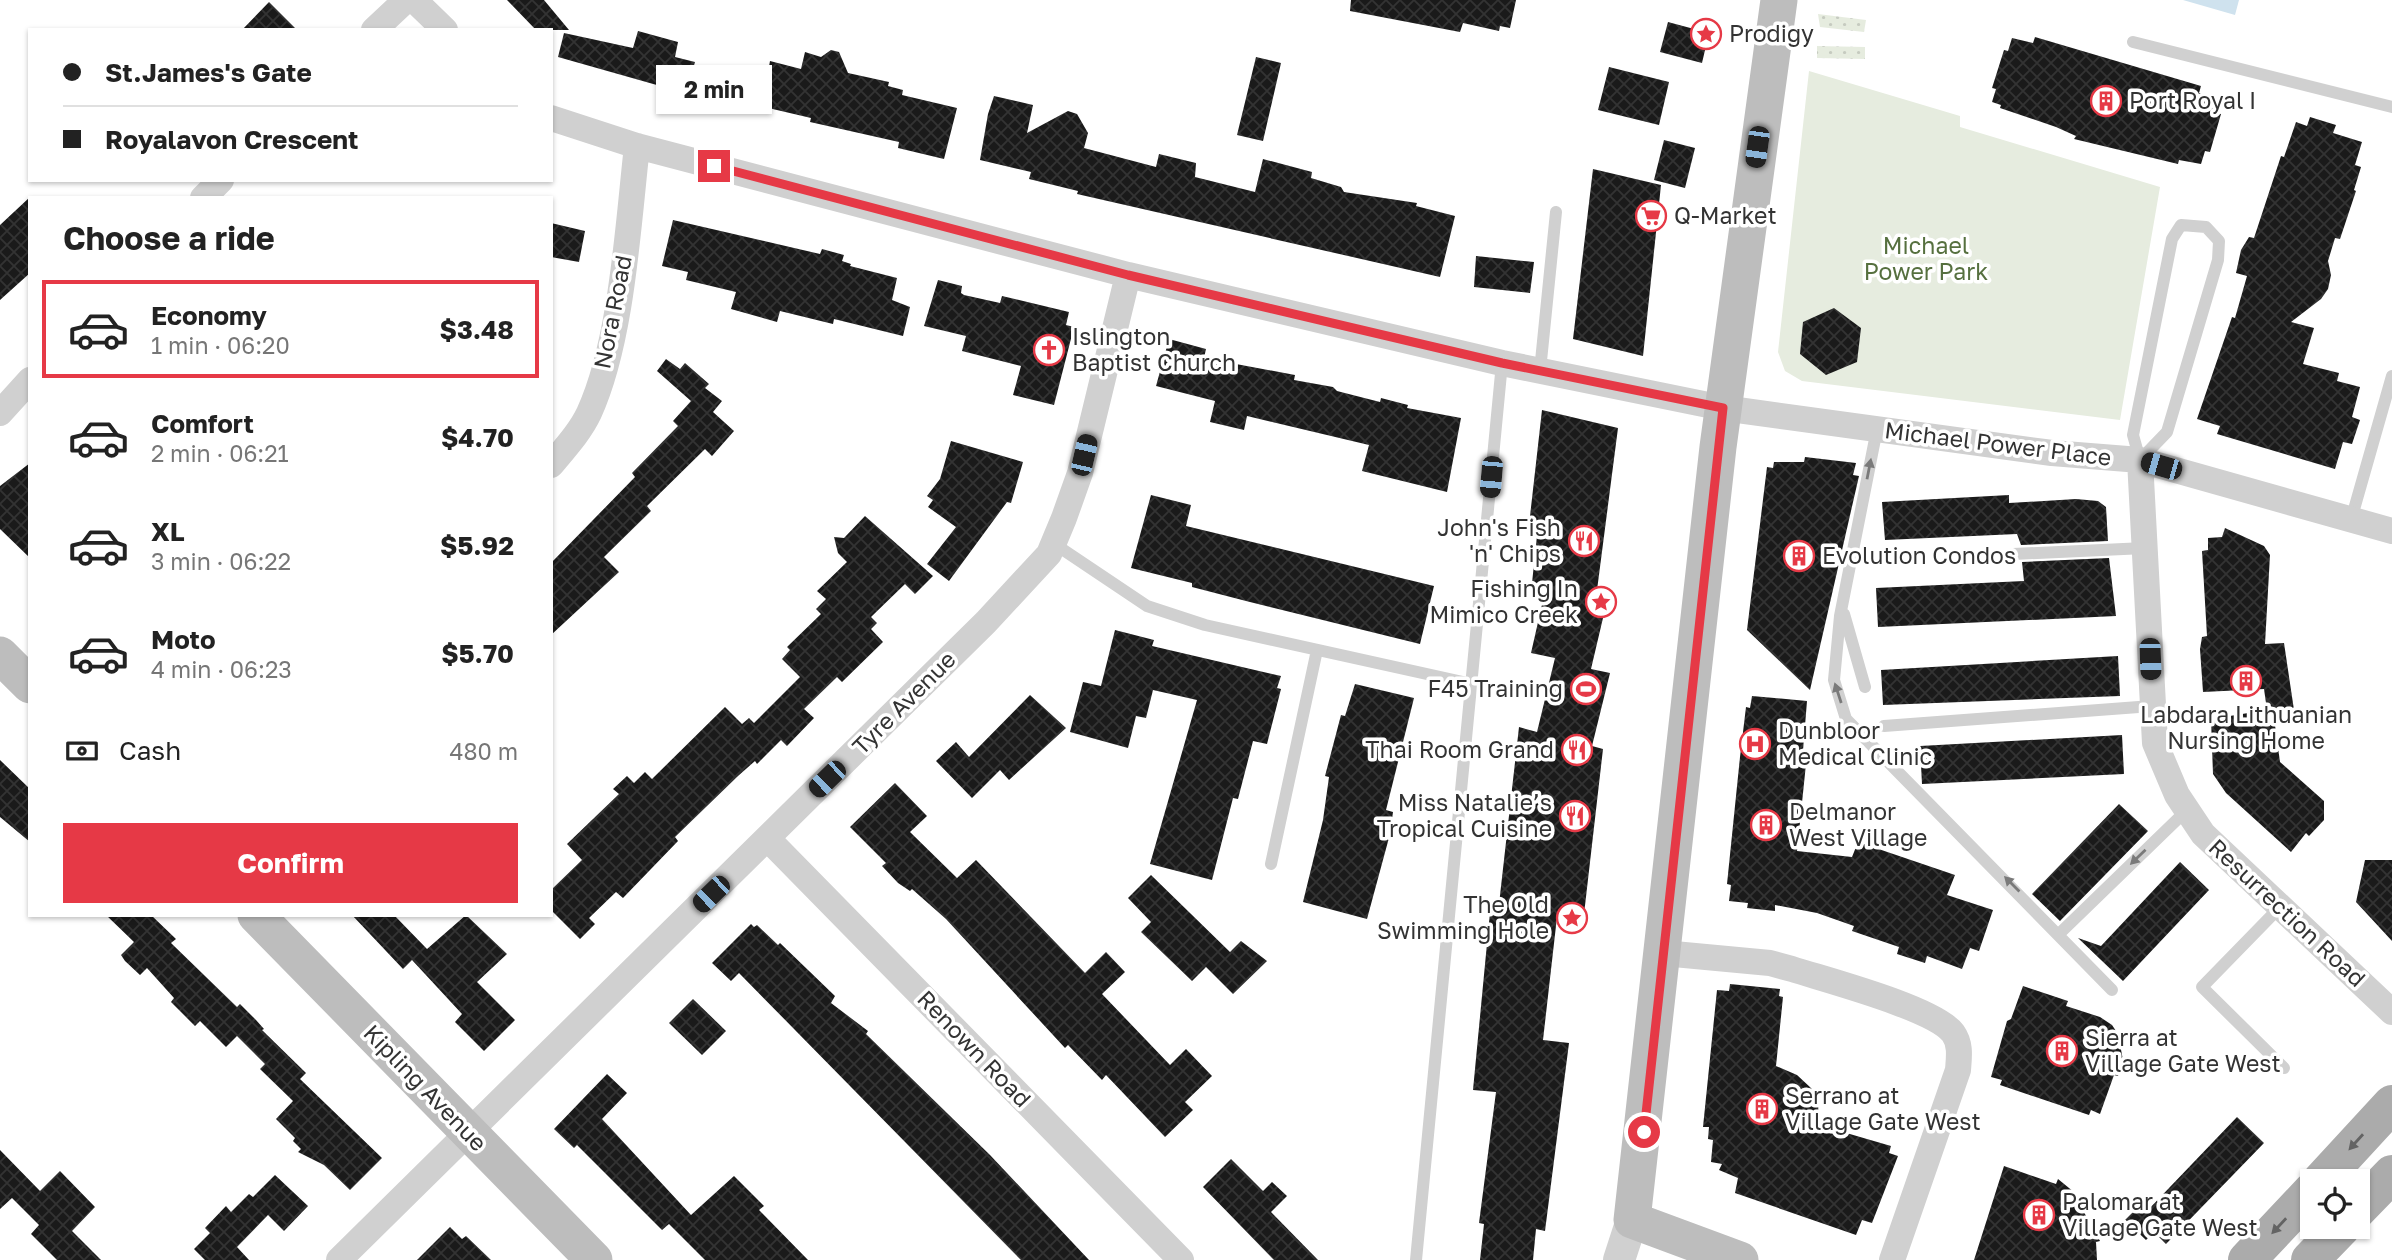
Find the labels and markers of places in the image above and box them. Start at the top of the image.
place icon: Prodigy [1689,17,1723,51]
place label: Prodigy [1729,19,1814,47]
building icon: Port Royal I [2089,84,2123,118]
place label: Port Royal I [2129,86,2256,114]
supermarket icon: Q-Market [1634,199,1668,233]
place label: Q-Market [1674,201,1777,229]
place label: Islington Baptist Church [1072,322,1236,376]
church icon: Islington Baptist Church [1032,333,1066,367]
place label: John's Fish 'n' Chips [1437,513,1561,567]
restaurant icon: John's Fish 'n' Chips [1567,524,1601,558]
building icon: Evolution Condos [1782,539,1816,573]
place label: Evolution Condos [1822,541,2016,569]
place label: Fishing In Mimico Creek [1429,574,1578,628]
place icon: Fishing In Mimico Creek [1584,585,1618,619]
building icon: Labdara Lithuanian Nursing Home [2229,664,2263,698]
sports icon: F45 Training [1569,672,1603,706]
place label: F45 Training [1428,674,1563,702]
place label: Labdara Lithuanian Nursing Home [2140,700,2352,754]
place label: Dunbloor Medical Clinic [1778,716,1932,770]
hospital icon: Dunbloor Medical Clinic [1738,727,1772,761]
restaurant icon: Thai Room Grand [1560,733,1594,767]
place label: Thai Room Grand [1365,735,1554,763]
place label: Miss Natalie’s Tropical Cuisine [1377,788,1552,842]
place label: Delmanor West Village [1789,797,1927,851]
restaurant icon: Miss Natalie’s Tropical Cuisine [1558,799,1592,833]
building icon: Delmanor West Village [1749,808,1783,842]
place label: The Old Swimming Hole [1377,890,1549,944]
place icon: The Old Swimming Hole [1555,901,1589,935]
place label: Sierra at Village Gate West [2085,1023,2281,1077]
building icon: Sierra at Village Gate West [2045,1034,2079,1068]
place label: Serrano at Village Gate West [1785,1081,1981,1135]
building icon: Serrano at Village Gate West [1745,1092,1779,1126]
place label: Palomar at Village Gate West [2062,1187,2258,1241]
building icon: Palomar at Village Gate West [2022,1198,2056,1232]

